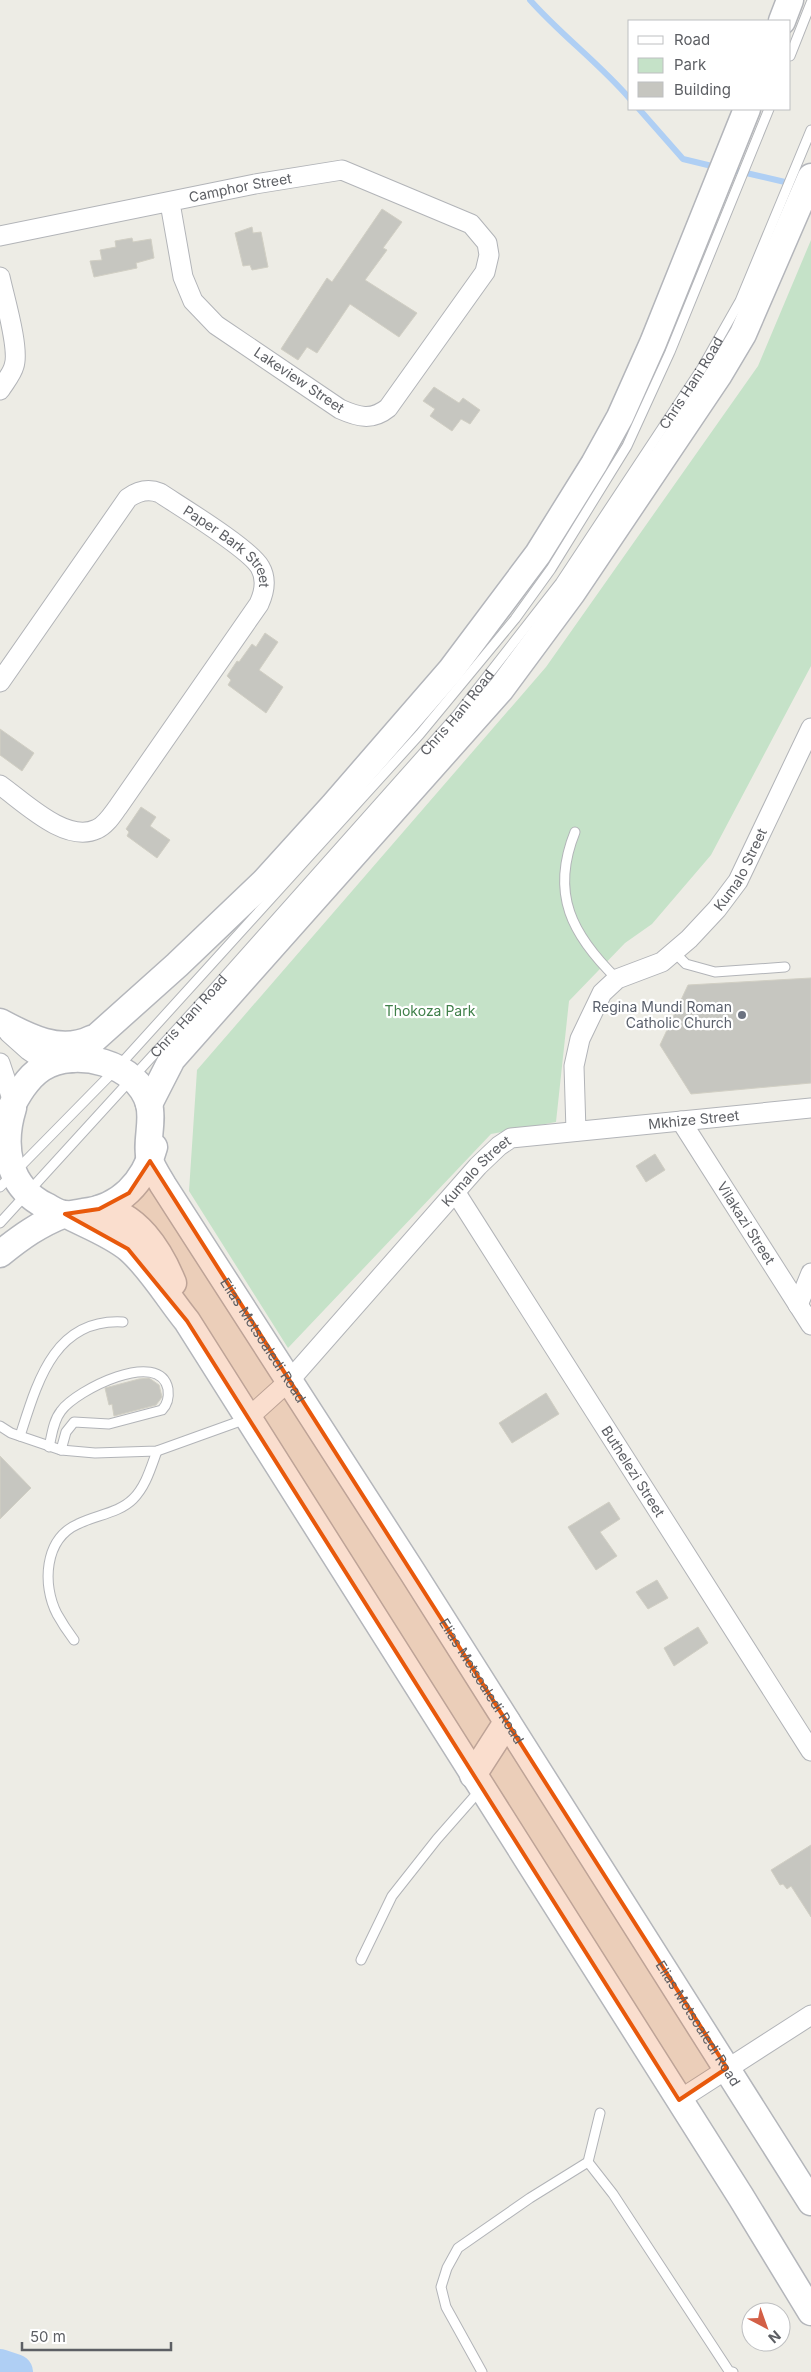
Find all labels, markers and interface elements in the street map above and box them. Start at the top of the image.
legend [628,20,791,110]
text: Road [674,30,710,49]
text: Park [674,55,707,74]
text: Building [674,80,731,99]
street label: Camphor Street [187,169,293,205]
street label: Chris Hani Road [655,333,726,432]
street label: Lakeview Street [251,343,348,416]
street label: Paper Bark Street [180,501,273,589]
street label: Chris Hani Road [416,666,497,759]
street label: Kumalo Street [710,825,770,914]
street label: Chris Hani Road [146,971,230,1061]
place label: Regina Mundi Roman Catholic Church [592,998,732,1031]
park label: Thokoza Park [385,1002,476,1019]
marker: Regina Mundi Roman Catholic Church [736,1009,748,1021]
street label: Mkhize Street [647,1106,740,1132]
street label: Kumalo Street [437,1131,514,1210]
street label: Vilakazi Street [714,1178,779,1268]
street label: Elias Motsoaledi Road [217,1274,310,1405]
street label: Buthelezi Street [598,1423,669,1520]
street label: Elias Motsoaledi Road [436,1615,528,1747]
street label: Elias Motsoaledi Road [653,1957,744,2089]
north arrow [741,2302,791,2352]
scale bar [22,2320,171,2352]
text: 50 m [30,2327,66,2346]
text: N [765,2327,784,2347]

